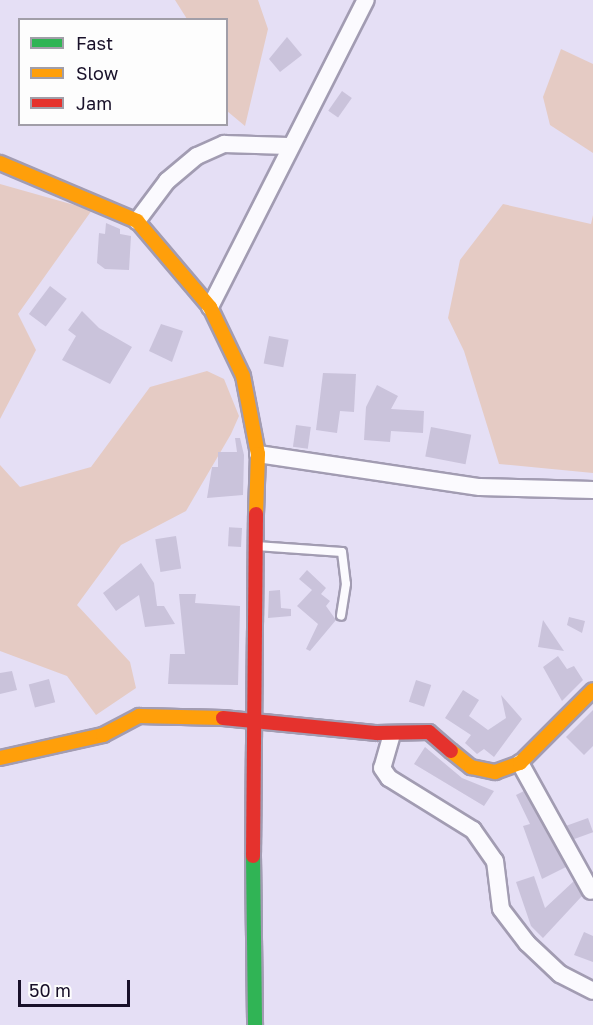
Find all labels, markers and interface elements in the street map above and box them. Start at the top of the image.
legend [18,18,228,126]
text: Fast [76,32,113,54]
text: Slow [76,62,118,84]
text: Jam [76,92,112,114]
scale bar [21,968,134,1006]
text: 50 m [29,979,71,1001]

